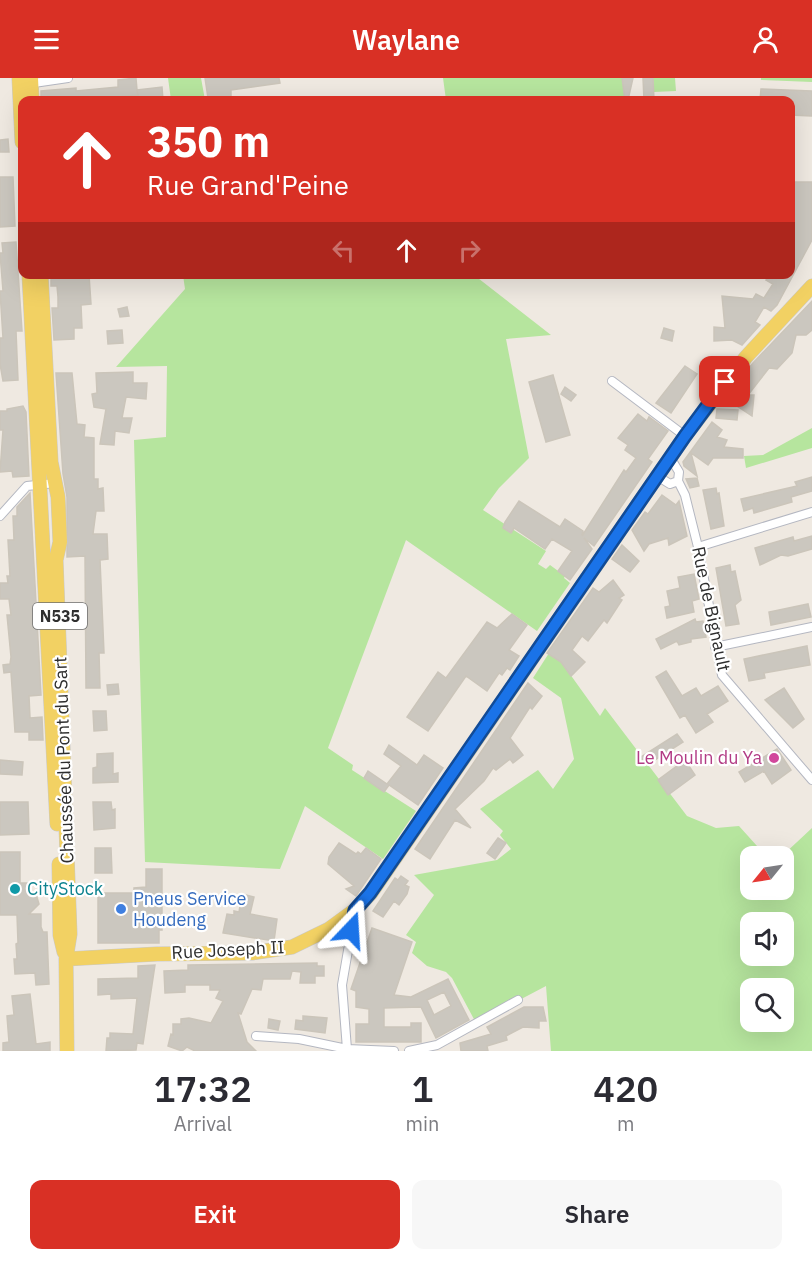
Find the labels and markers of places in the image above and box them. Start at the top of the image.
pin [699,356,750,407]
place label: Le Moulin du Ya [636,746,762,769]
marker: Le Moulin du Ya [767,751,781,765]
place label: CityStock [27,877,104,900]
marker: CityStock [8,882,22,896]
place label: Pneus Service Houdeng [133,887,246,931]
marker: Pneus Service Houdeng [114,902,128,916]

